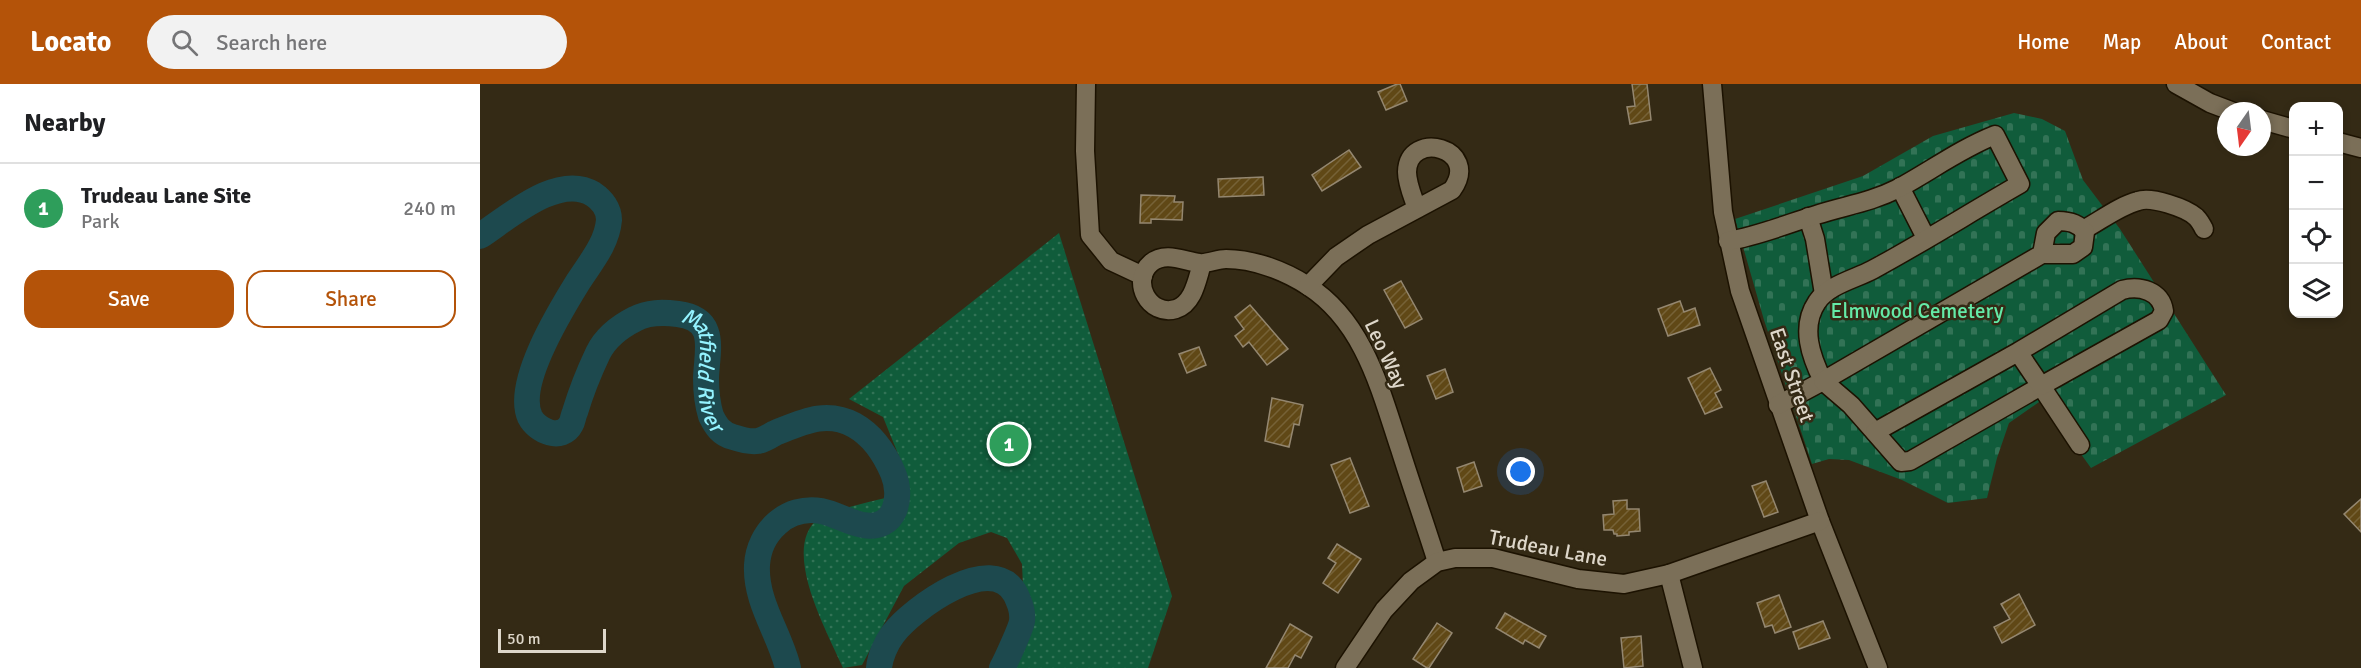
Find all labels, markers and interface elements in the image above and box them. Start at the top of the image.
search box [147,15,567,69]
text: Locato [30,25,111,59]
icon: search [168,26,201,59]
text: Search here [216,29,327,56]
text: Home [2017,29,2070,55]
text: Map [2103,29,2141,55]
text: About [2174,29,2228,55]
text: Contact [2261,29,2331,55]
north arrow [2217,102,2271,156]
map controls [2289,102,2343,318]
button: + [2289,102,2343,156]
text: Nearby [24,107,105,139]
button: − [2289,156,2343,210]
text: Trudeau Lane Site [81,182,251,209]
text: 1 [38,196,49,221]
text: 240 m [403,196,456,221]
text: Park [81,209,119,234]
button: locate [2289,210,2343,264]
button: layers [2289,264,2343,318]
button: Save [24,270,234,328]
button: Share [246,270,456,328]
park label: Elmwood Cemetery [1831,298,2004,324]
water label: Matfield River [678,301,732,440]
street label: Leo Way [1359,315,1413,393]
street label: East Street [1764,324,1820,426]
pin: 1 [990,422,1028,466]
your location [1506,457,1535,486]
street label: Trudeau Lane [1486,524,1610,572]
scale bar [498,626,606,654]
text: 50 m [507,629,541,649]

